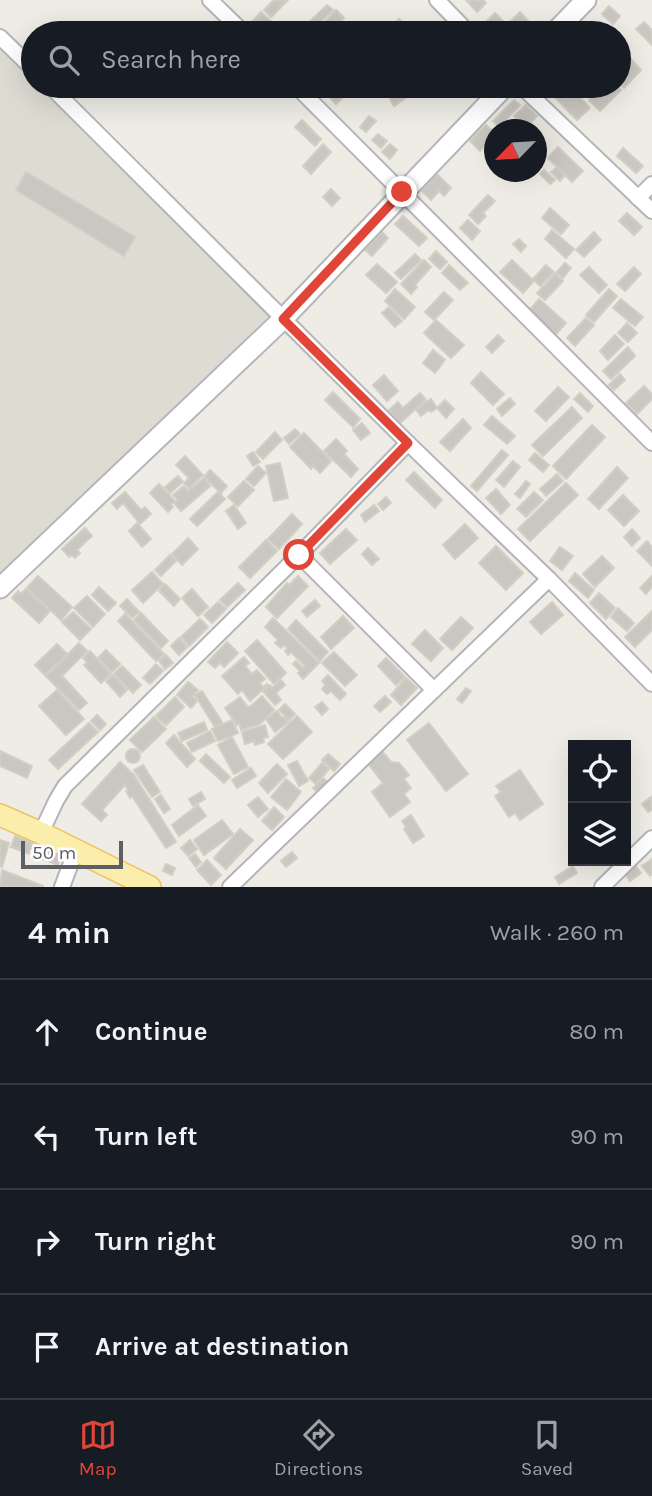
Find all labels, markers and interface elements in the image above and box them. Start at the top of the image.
search box [21,21,631,98]
icon: search [45,41,83,79]
text: Search here [101,44,241,75]
north arrow [484,119,547,182]
route end [386,176,417,207]
route start [283,539,314,570]
map controls [568,740,631,866]
button: locate [568,740,631,803]
button: layers [568,803,631,866]
scale bar [21,838,122,870]
text: 50 m [32,842,76,864]
text: 4 min [28,915,110,951]
text: Walk · 260 m [490,919,624,946]
icon: ahead [28,1013,66,1051]
text: Continue [95,1016,207,1047]
text: 80 m [569,1018,624,1045]
icon: left [28,1118,66,1156]
text: Turn left [95,1121,197,1152]
text: 90 m [570,1123,624,1150]
icon: right [28,1223,66,1261]
text: Turn right [95,1226,216,1257]
text: 90 m [570,1228,624,1255]
icon: arrive [28,1328,66,1366]
text: Arrive at destination [95,1331,349,1362]
tab: Map [79,1416,117,1480]
tab: Directions [274,1416,363,1480]
tab: Saved [521,1416,573,1480]

